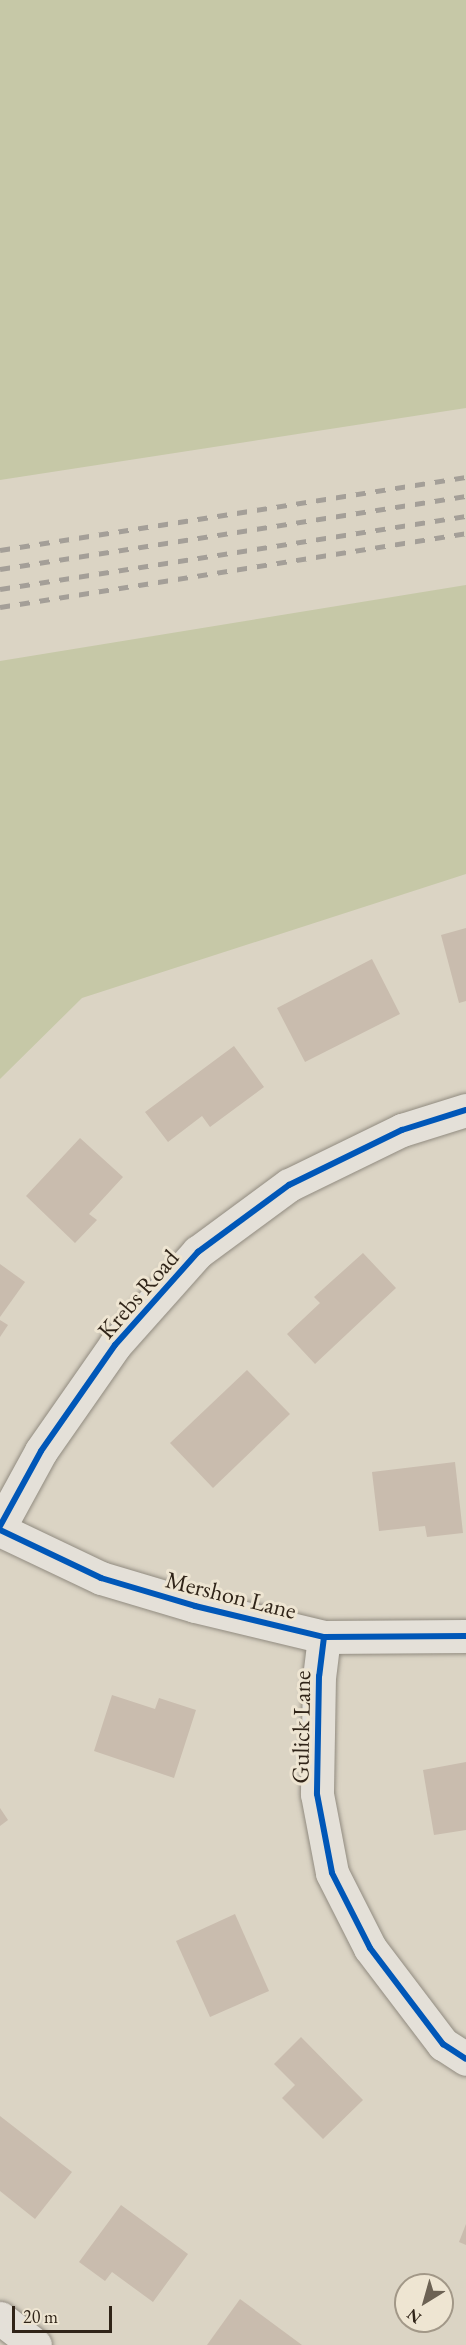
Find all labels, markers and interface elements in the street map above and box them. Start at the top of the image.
street label: Krebs Road [91,1243,185,1345]
street label: Mershon Lane [163,1565,299,1625]
street label: Gulick Lane [286,1670,316,1784]
north arrow [394,2273,454,2333]
scale bar [15,2294,116,2332]
text: N [403,2304,426,2328]
text: 20 m [23,2305,58,2328]

